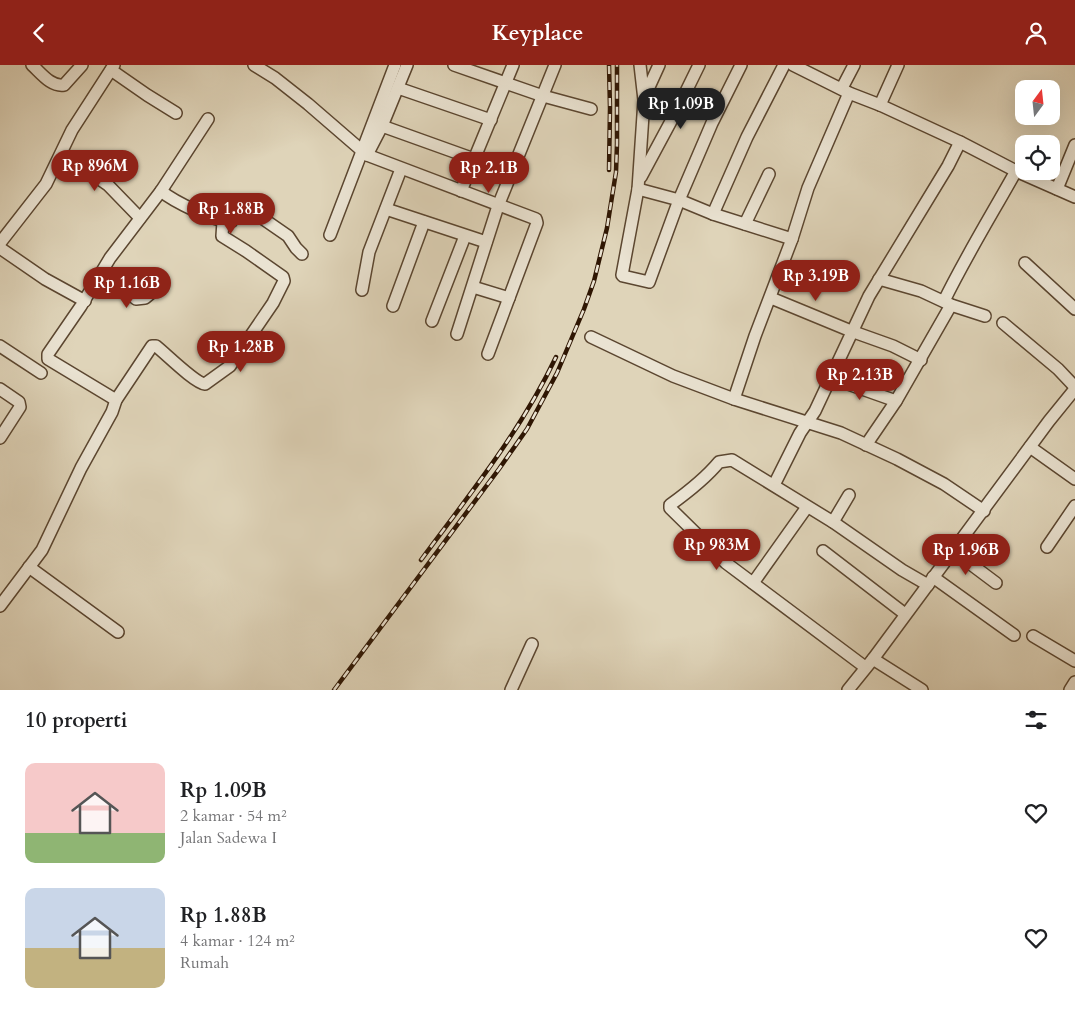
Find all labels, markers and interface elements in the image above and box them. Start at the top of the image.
text: Keyplace [492,18,583,48]
icon: back [25,19,53,47]
icon: person [1022,19,1050,47]
north arrow [1015,80,1060,125]
map controls [1015,80,1060,180]
pin: Rp 1.09B [629,87,733,130]
text: Rp 1.09B [648,93,714,115]
button: locate [1015,135,1060,180]
pin: Rp 896M [49,149,141,192]
pin: Rp 2.1B [443,151,535,194]
text: Rp 896M [62,155,128,177]
text: Rp 2.1B [460,157,518,179]
pin: Rp 1.88B [179,193,283,235]
text: Rp 1.88B [198,198,264,220]
pin: Rp 3.19B [764,259,868,302]
text: Rp 3.19B [783,265,849,287]
pin: Rp 1.16B [75,267,179,309]
text: Rp 1.16B [94,272,160,294]
pin: Rp 1.28B [189,331,293,373]
text: Rp 1.28B [208,336,274,358]
pin: Rp 2.13B [808,359,912,401]
text: Rp 2.13B [827,364,893,386]
pin: Rp 983M [671,529,763,571]
pin: Rp 1.96B [914,533,1018,576]
text: Rp 983M [684,534,750,556]
text: Rp 1.96B [933,539,999,561]
text: 10 properti [25,706,127,735]
icon: filters [1022,706,1050,734]
text: Rp 1.09B [180,776,267,805]
icon: home [65,783,125,843]
icon: heart [1022,799,1050,827]
text: 2 kamar · 54 m² [180,805,286,827]
text: Jalan Sadewa I [180,827,277,849]
text: Rp 1.88B [180,901,267,930]
icon: home [65,908,125,968]
icon: heart [1022,924,1050,952]
text: 4 kamar · 124 m² [180,930,295,952]
text: Rumah [180,952,229,974]

